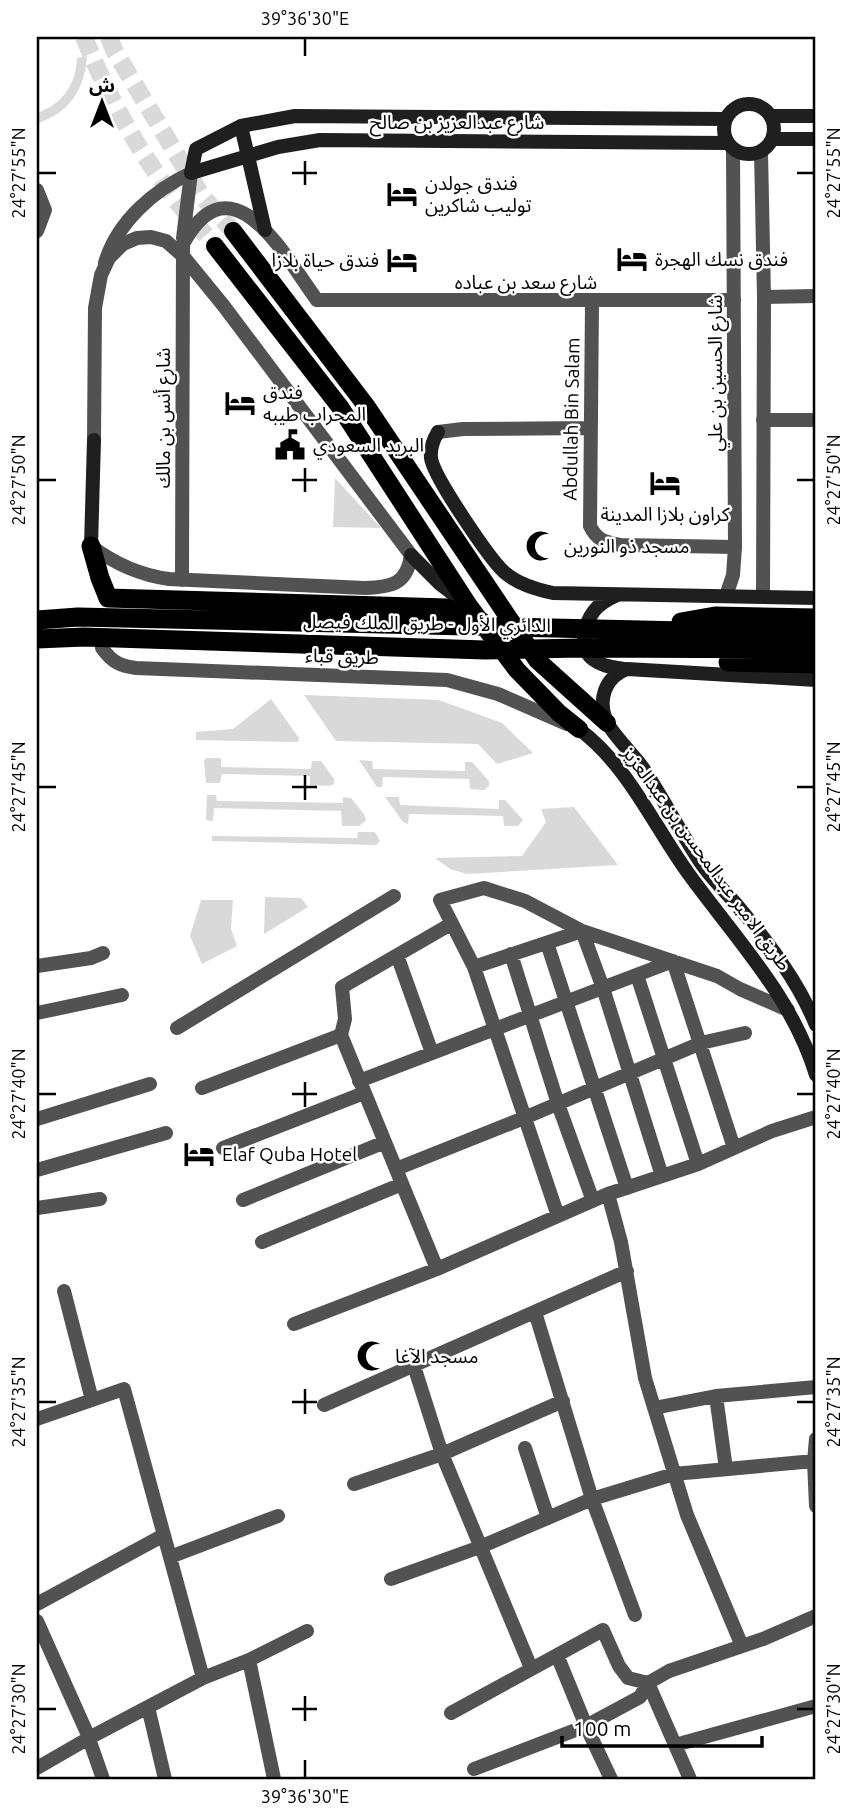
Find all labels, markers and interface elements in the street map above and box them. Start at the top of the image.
text: 39°36'30"E [261,8,349,28]
north arrow [66,66,136,136]
text: ش [89,74,115,96]
street label: شارع عبدالعزيز بن صالح [370,111,544,137]
text: 24°27'55"N [8,127,28,219]
text: 24°27'55"N [823,127,843,219]
place label: فندق جولدن توليب شاكرين [425,172,532,217]
hotel icon: فندق جولدن توليب شاكرين [385,177,419,211]
hotel icon: فندق نسك الهجرة [615,242,649,276]
hotel icon: فندق حیاة بلازا [385,243,419,277]
place label: فندق نسك الهجرة [655,248,788,271]
place label: فندق حیاة بلازا [271,249,379,272]
street label: شارع سعد بن عباده [455,271,597,296]
street label: شارع الحسين بن علي [704,295,730,451]
street label: Abdullah Bin Salam [559,337,583,501]
street label: شارع أنس بن مالك [152,348,177,488]
place label: فندق المحراب طيبه [263,381,366,426]
hotel icon: فندق المحراب طيبه [223,386,257,420]
public building icon: البريد السعودي [273,428,307,462]
text: 24°27'50"N [8,434,28,526]
place label: البريد السعودي [313,434,424,460]
text: 24°27'50"N [823,434,843,526]
hotel icon: كراون بلازا المدينة [648,466,682,500]
place label: كراون بلازا المدينة [600,503,731,526]
mosque icon: مسجد ذو النورين [524,529,558,563]
place label: مسجد ذو النورين [564,535,690,558]
street label: الدائري الأول - طريق الملك فيصل [303,610,551,641]
street label: طريق قباء [305,644,379,669]
text: 24°27'45"N [8,741,28,833]
street label: طريق الامير عبدالمحسن بن عبدالعزيز [617,741,796,975]
text: 24°27'45"N [823,741,843,833]
text: 24°27'40"N [8,1048,28,1140]
text: 24°27'40"N [823,1048,843,1140]
hotel icon: Elaf Quba Hotel [182,1137,216,1171]
place label: Elaf Quba Hotel [222,1143,357,1165]
mosque icon: مسجد الآغا [355,1339,389,1373]
place label: مسجد الآغا [395,1345,478,1367]
text: 24°27'35"N [8,1356,28,1448]
text: 24°27'35"N [823,1356,843,1448]
text: 24°27'30"N [8,1663,28,1755]
text: 24°27'30"N [823,1663,843,1755]
scale bar [562,1704,762,1748]
text: 100 m [573,1716,631,1740]
text: 39°36'30"E [261,1786,349,1806]

